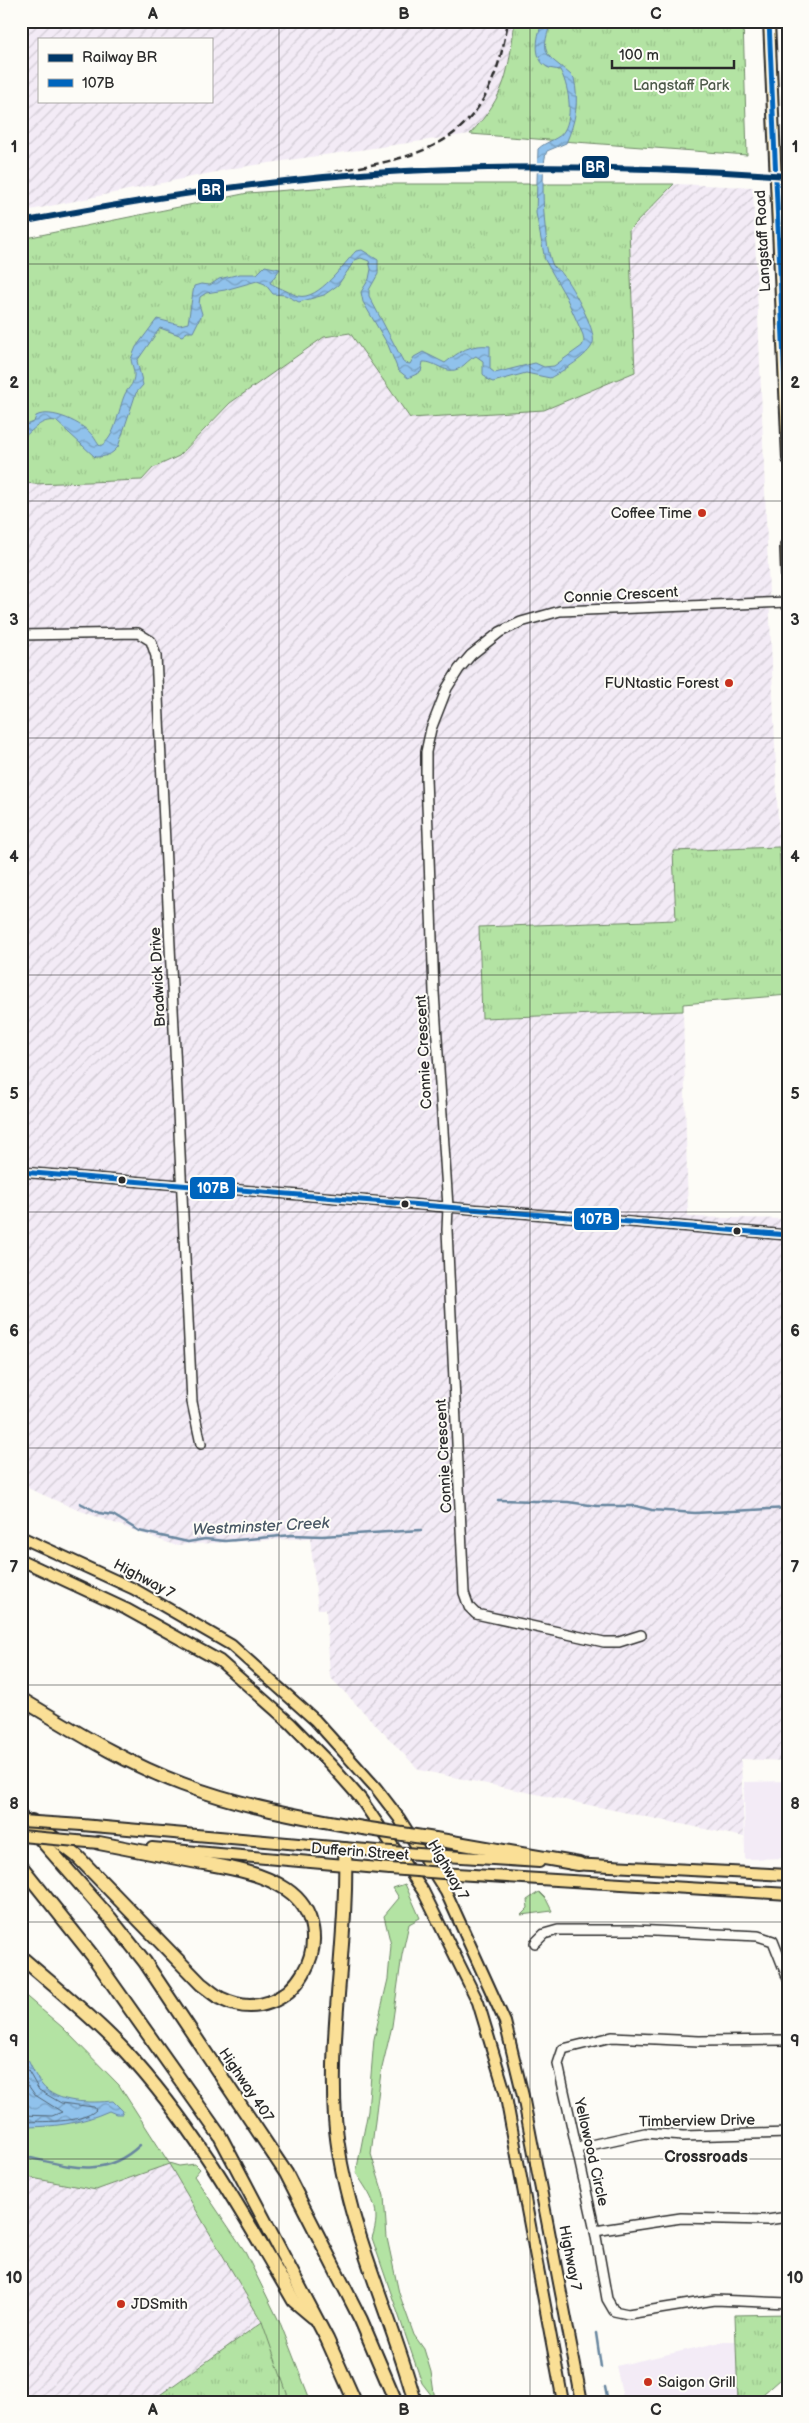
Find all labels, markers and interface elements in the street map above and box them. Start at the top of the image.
text: A [147,5,158,24]
text: B [398,5,410,24]
text: C [650,5,662,24]
legend [38,38,212,102]
scale bar [612,38,734,70]
text: 100 m [619,46,659,65]
text: Railway BR [82,48,158,67]
text: 107B [82,74,114,93]
park label: Langstaff Park [633,76,730,95]
text: 1 [11,138,17,157]
text: 1 [792,138,798,157]
line badge: BR [581,155,610,179]
text: BR [585,159,605,176]
line badge: BR [197,178,225,202]
text: BR [201,182,221,199]
street label: Langstaff Road [751,189,775,293]
text: 2 [9,374,19,393]
text: 2 [790,374,800,393]
place label: Coffee Time [611,504,692,523]
marker: Coffee Time [696,507,708,519]
street label: Connie Crescent [563,582,679,607]
text: 3 [9,611,19,630]
text: 3 [790,611,800,630]
place label: FUNtastic Forest [605,674,719,693]
marker: FUNtastic Forest [723,677,735,689]
text: 4 [9,848,19,867]
text: 4 [790,848,800,867]
street label: Bradwick Drive [146,926,170,1027]
street label: Connie Crescent [411,994,436,1110]
text: 5 [9,1085,19,1104]
text: 5 [790,1085,800,1104]
unlabelled marker [117,1175,127,1185]
line badge: 107B [189,1176,236,1200]
text: 107B [197,1180,229,1197]
unlabelled marker [400,1199,410,1209]
line badge: 107B [573,1207,620,1231]
text: 107B [580,1211,612,1228]
unlabelled marker [732,1226,742,1236]
text: 6 [9,1322,19,1341]
text: 6 [790,1322,800,1341]
street label: Connie Crescent [431,1398,456,1514]
water label: Westminster Creek [192,1514,331,1540]
street label: Highway 7 [110,1555,178,1603]
text: 7 [10,1558,19,1577]
text: 7 [791,1558,800,1577]
text: 8 [9,1795,19,1814]
text: 8 [790,1795,800,1814]
street label: Highway 7 [423,1836,473,1904]
street label: Dufferin Street [310,1839,410,1865]
text: 9 [9,2032,19,2051]
text: 9 [790,2032,800,2051]
street label: Highway 407 [214,2044,278,2126]
street label: Yellowood Circle [569,2095,613,2208]
street label: Timberview Drive [639,2110,755,2132]
district label: Crossroads [664,2148,748,2167]
street label: Highway 7 [554,2224,586,2293]
text: 10 [6,2269,22,2288]
text: 10 [787,2269,803,2288]
place label: JDSmith [131,2295,188,2314]
marker: JDSmith [115,2298,127,2310]
place label: Saigon Grill [658,2373,736,2392]
marker: Saigon Grill [642,2376,654,2388]
text: A [147,2401,158,2420]
text: B [398,2401,410,2420]
text: C [650,2401,662,2420]

